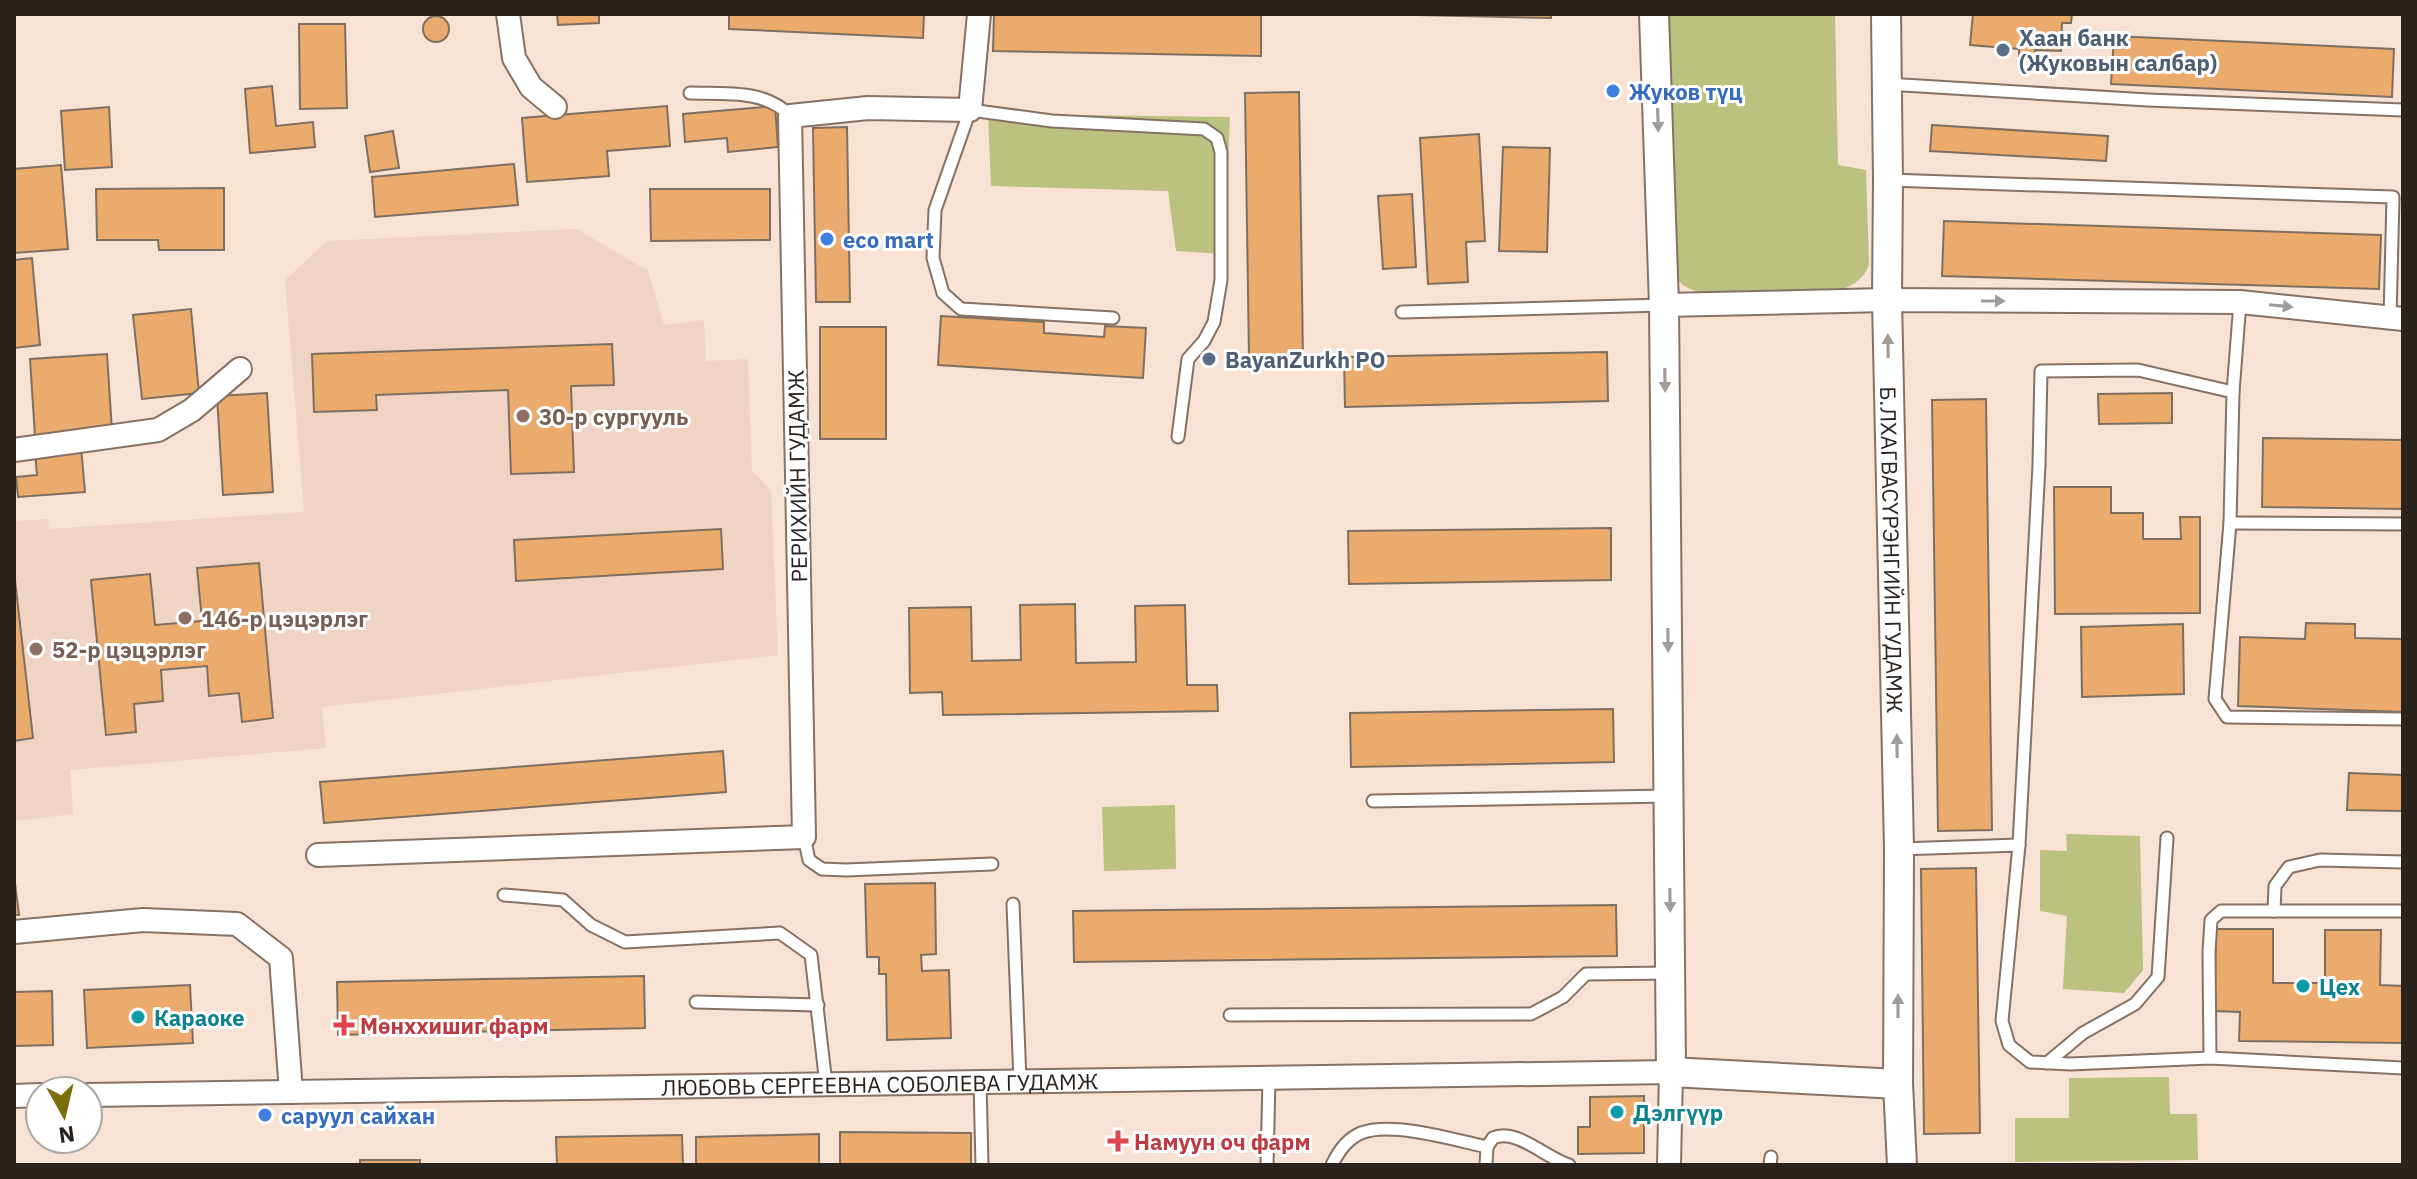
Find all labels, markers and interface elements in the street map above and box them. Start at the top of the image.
place label: Хаан банк (Жуковын салбар) [2019,23,2217,77]
marker: Хаан банк (Жуковын салбар) [1994,41,2012,59]
place label: Жуков түц [1629,77,1743,106]
marker: Жуков түц [1604,82,1622,100]
one-way arrow [1651,108,1664,133]
place label: eco mart [843,225,934,254]
marker: eco mart [818,230,836,248]
one-way arrow [1981,294,2006,307]
one-way arrow [2269,300,2294,313]
one-way arrow [1882,333,1894,358]
place label: BayanZurkh PO [1225,345,1385,374]
marker: BayanZurkh PO [1200,350,1218,368]
one-way arrow [1659,368,1671,393]
street label: РЕРИХИЙН ГУДАМЖ [781,369,813,583]
street label: Б.ЛХАГВАСҮРЭНГИЙН ГУДАМЖ [1874,386,1911,714]
place label: 30-р сургууль [539,402,688,431]
marker: 30-р сургууль [514,407,532,425]
place label: 146-р цэцэрлэг [201,604,368,633]
marker: 146-р цэцэрлэг [176,609,194,627]
one-way arrow [1661,628,1674,653]
place label: 52-р цэцэрлэг [52,635,206,664]
marker: 52-р цэцэрлэг [27,640,45,658]
one-way arrow [1891,733,1903,758]
one-way arrow [1664,888,1676,913]
place label: Цех [2319,972,2360,1001]
marker: Цех [2294,977,2312,995]
one-way arrow [1892,993,1905,1018]
place label: Караоке [154,1003,245,1032]
marker: Караоке [129,1008,147,1026]
place label: Мөнххишиг фарм [360,1011,549,1040]
marker: Мөнххишиг фарм [335,1016,353,1034]
street label: ЛЮБОВЬ СЕРГЕЕВНА СОБОЛЕВА ГУДАМЖ [661,1066,1099,1101]
north arrow [24,1075,104,1155]
place label: Дэлгүүр [1633,1098,1723,1127]
place label: саруул сайхан [281,1101,435,1130]
marker: Дэлгүүр [1608,1103,1626,1121]
marker: саруул сайхан [256,1106,274,1124]
text: N [57,1120,77,1151]
place label: Намуун оч фарм [1134,1127,1310,1156]
marker: Намуун оч фарм [1109,1132,1127,1150]

